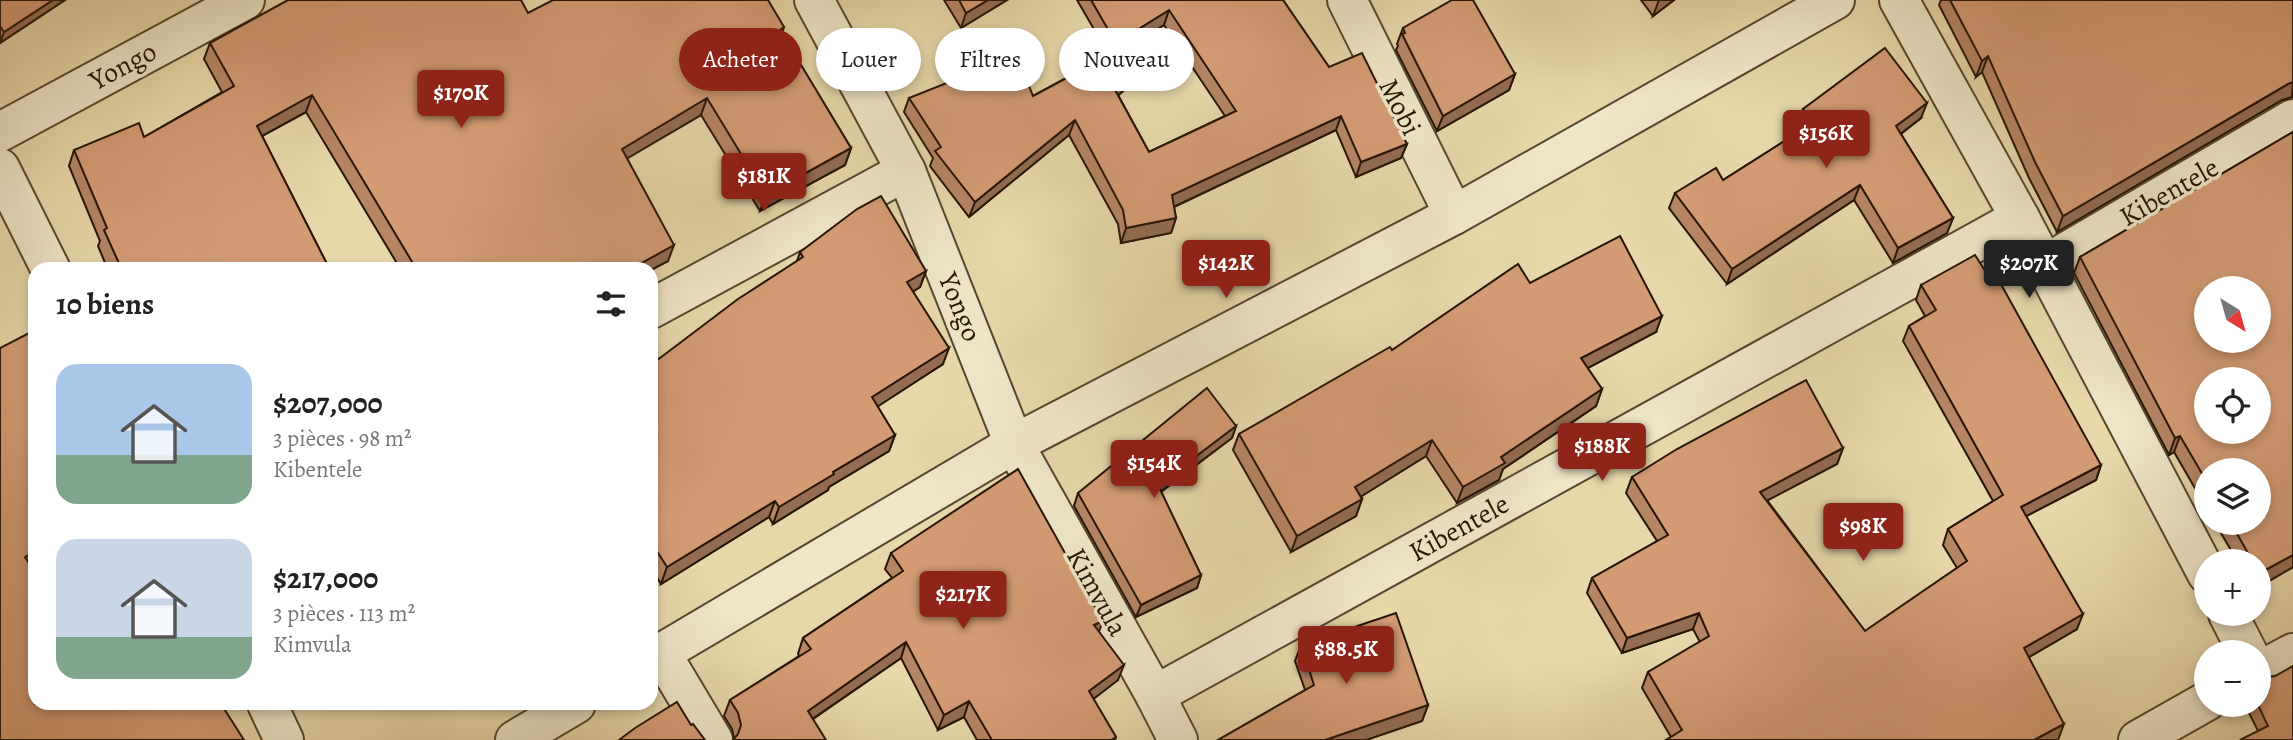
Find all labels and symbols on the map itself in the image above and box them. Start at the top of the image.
street label: Yongo [82,33,163,100]
pin: $170K [412,71,510,130]
street label: Mobi [1370,72,1430,142]
pin: $156K [1777,110,1875,170]
street label: Kibentele [2112,148,2226,236]
pin: $181K [715,154,813,213]
pin: $142K [1177,240,1275,300]
pin: $207K [1980,240,2078,300]
street label: Yongo [929,266,991,347]
north arrow [2194,276,2272,354]
pin: $188K [1553,424,1651,483]
pin: $154K [1105,440,1203,500]
street label: Kibentele [1402,485,1516,571]
pin: $98K [1822,504,1904,563]
street label: Kimvula [1057,541,1137,643]
pin: $217K [914,572,1012,631]
pin: $88.5K [1289,626,1403,686]

